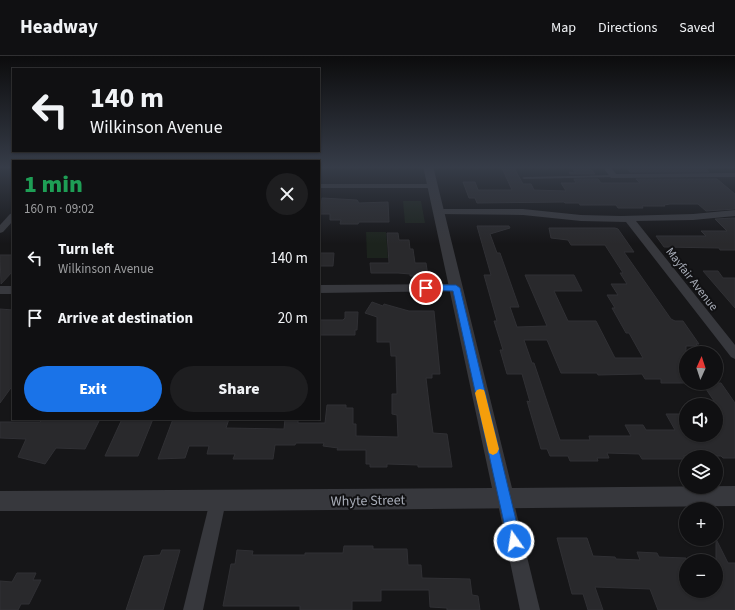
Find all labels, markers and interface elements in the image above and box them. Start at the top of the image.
text: Headway [20,14,98,41]
text: Map [551,18,576,38]
text: Directions [598,18,657,38]
text: Saved [679,18,715,38]
text: 140 m [90,78,164,118]
icon: left [24,84,76,136]
text: Wilkinson Avenue [90,115,223,140]
text: 1 min [24,167,83,202]
button: close [266,173,308,215]
text: 160 m · 09:02 [24,200,94,218]
text: Turn left [58,239,114,260]
street label: Mayfair Avenue [661,244,722,315]
icon: left [24,247,46,269]
text: 140 m [270,248,308,269]
text: Wilkinson Avenue [58,260,154,278]
pin [409,271,443,305]
icon: arrive [415,277,437,299]
icon: arrive [24,307,46,329]
text: Arrive at destination [58,308,193,329]
text: 20 m [278,308,308,329]
north arrow [679,346,723,390]
map controls [679,346,723,598]
button: Exit [24,366,162,412]
button: Share [170,366,308,412]
button: sound [679,398,723,442]
button: layers [679,450,723,494]
street label: Whyte Street [331,490,406,512]
button: + [679,502,723,546]
position arrow [493,520,535,562]
button: − [679,554,723,598]

